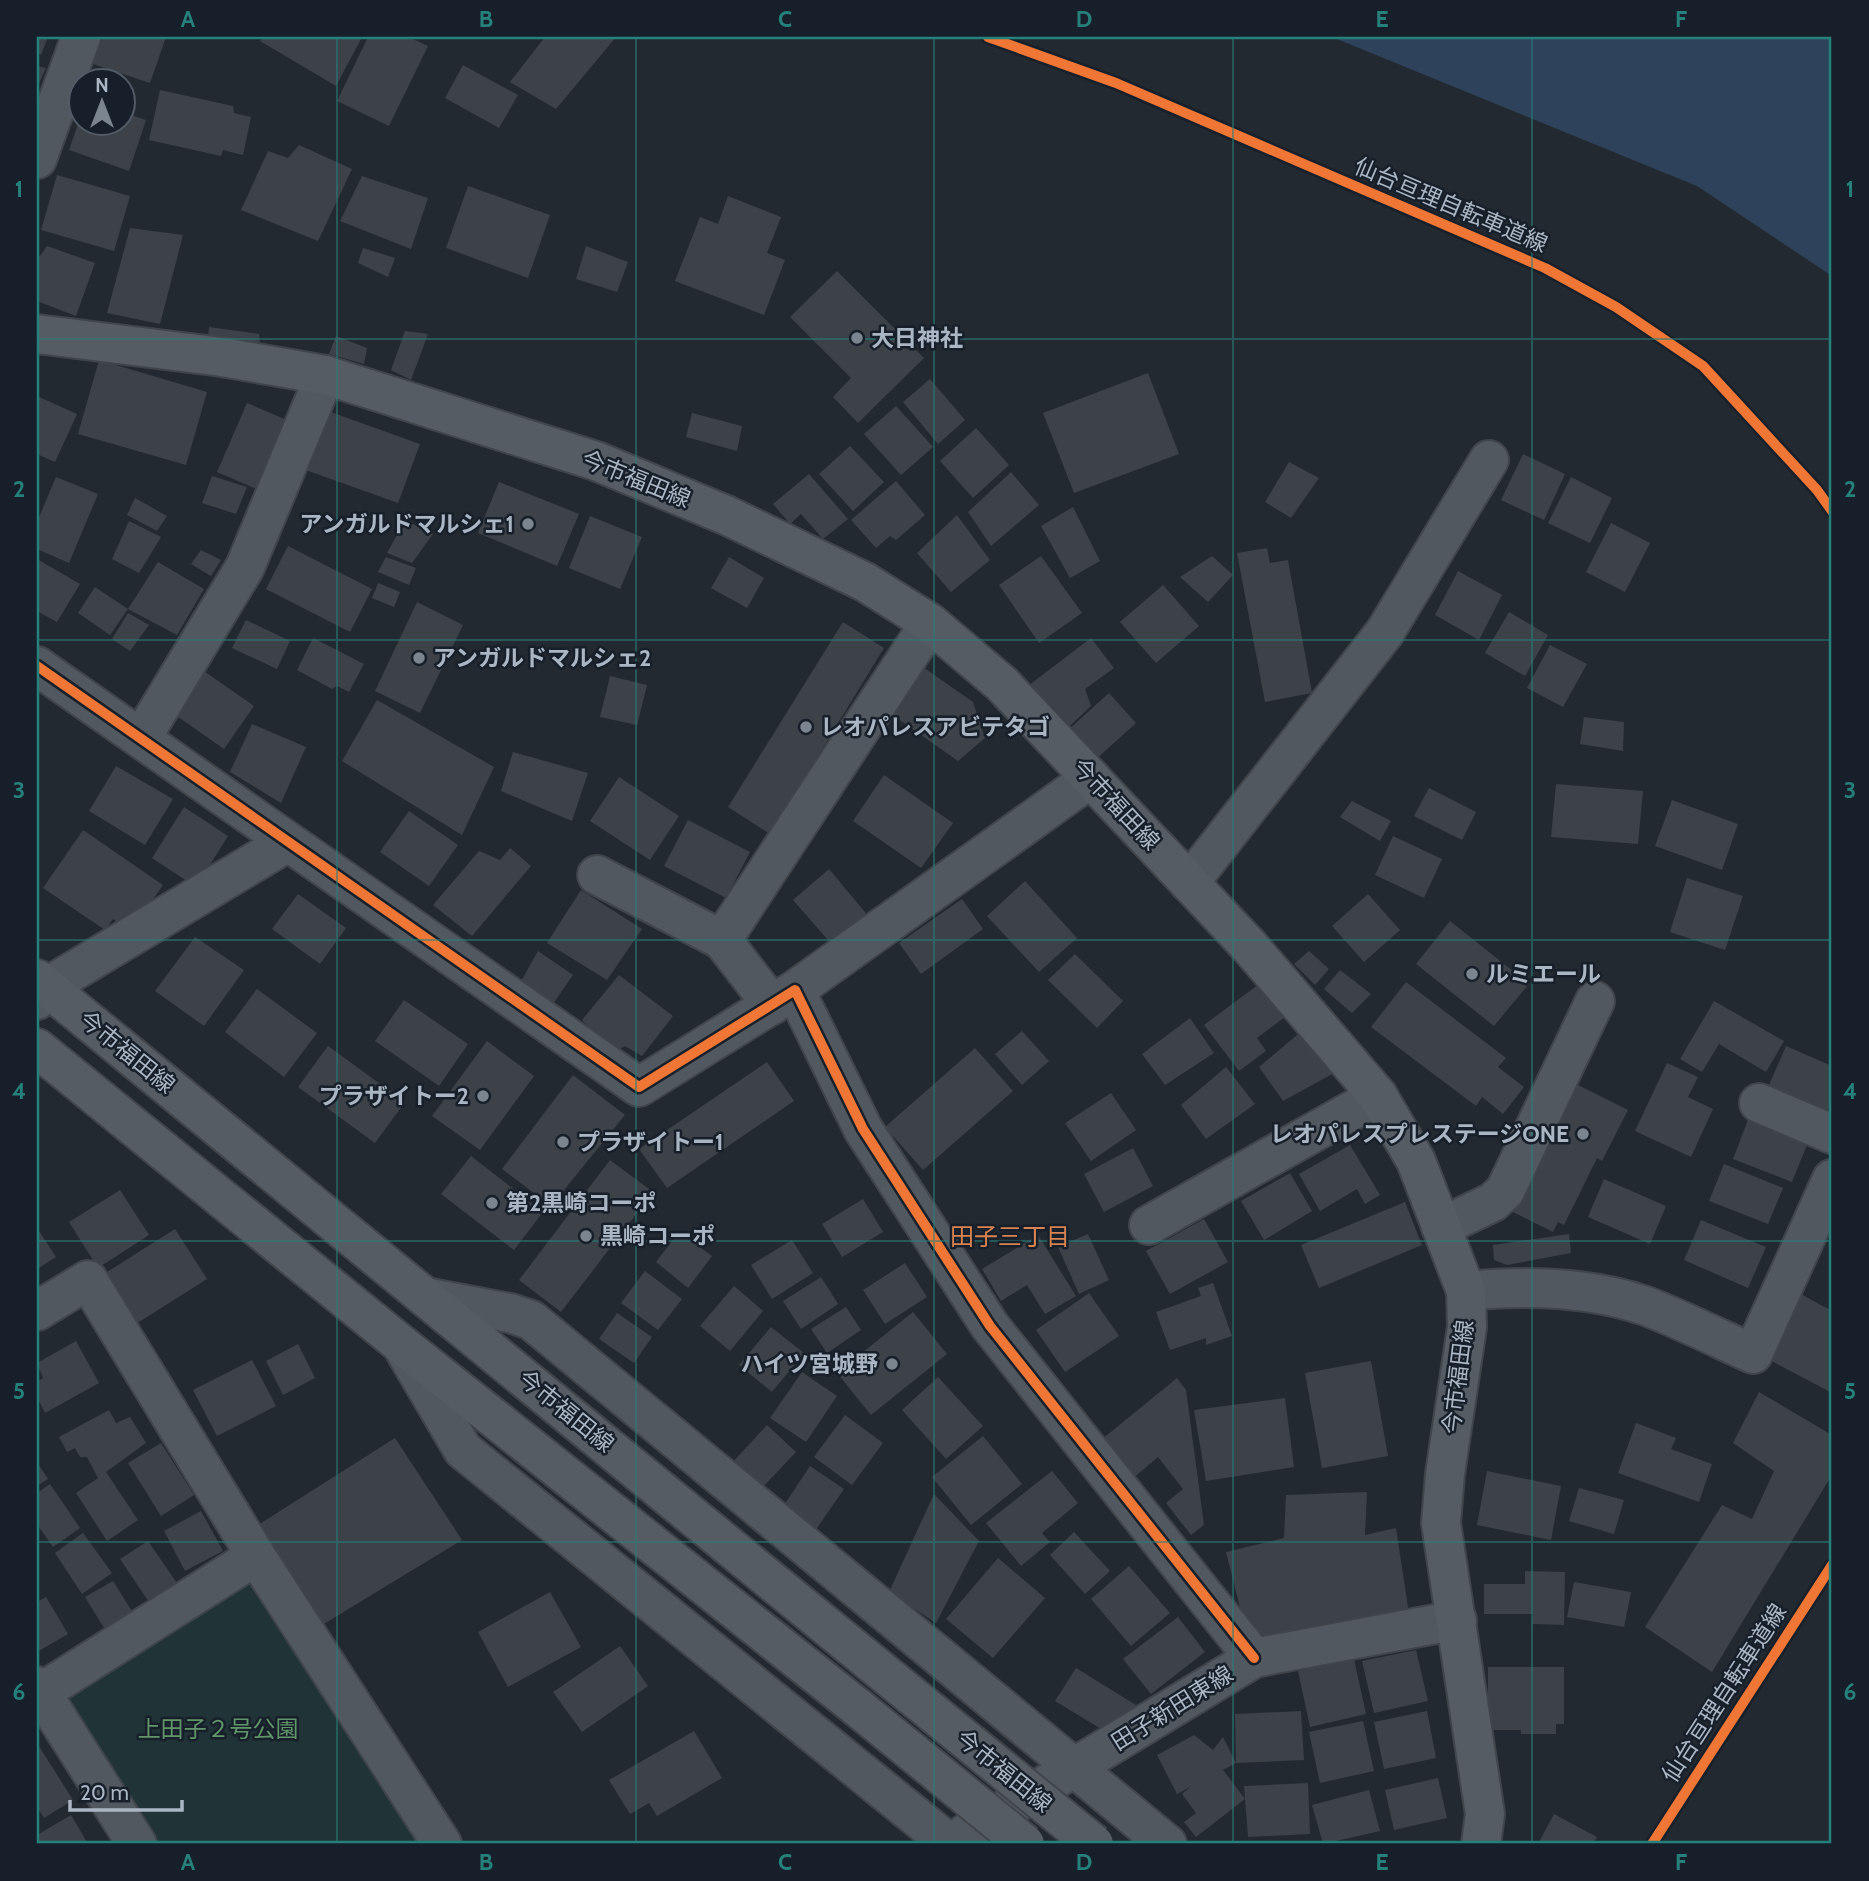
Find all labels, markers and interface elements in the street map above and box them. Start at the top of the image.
text: A [181,5,196,33]
text: B [479,5,493,33]
text: C [778,5,792,33]
text: D [1076,5,1092,33]
text: E [1375,5,1389,33]
text: F [1675,5,1687,33]
north arrow [66,66,136,136]
text: N [95,74,109,97]
street label: 仙台亘理自転車道線 [1350,152,1552,258]
text: 1 [15,175,23,203]
text: 1 [1846,175,1854,203]
place label: 大日神社 [871,324,963,352]
marker: 大日神社 [849,330,865,346]
street label: 今市福田線 [577,444,695,514]
text: 2 [13,475,25,503]
text: 2 [1844,475,1856,503]
place label: アンガルドマルシェ1 [299,510,514,538]
marker: アンガルドマルシェ1 [520,516,536,532]
place label: アンガルドマルシェ2 [433,644,651,672]
marker: アンガルドマルシェ2 [411,650,427,666]
place label: レオパレスアビテタゴ [820,713,1050,741]
marker: レオパレスアビテタゴ [798,719,814,735]
street label: 今市福田線 [1067,752,1165,856]
text: 3 [13,776,25,804]
text: 3 [1844,776,1856,804]
place label: ルミエール [1486,960,1601,988]
marker: ルミエール [1464,966,1480,982]
street label: 今市福田線 [74,1005,180,1099]
text: 4 [12,1077,26,1105]
text: 4 [1843,1077,1857,1105]
place label: プラザイトー2 [319,1082,469,1110]
marker: プラザイトー2 [475,1088,491,1104]
place label: レオパレスプレステージONE [1270,1120,1569,1148]
marker: レオパレスプレステージONE [1575,1126,1591,1142]
place label: プラザイトー1 [577,1128,724,1156]
marker: プラザイトー1 [555,1134,571,1150]
place label: 第2黒崎コーポ [506,1189,656,1217]
marker: 第2黒崎コーポ [484,1195,500,1211]
place label: 黒崎コーポ [600,1222,715,1250]
district label: 田子三丁目 [950,1222,1070,1251]
marker: 黒崎コーポ [578,1228,594,1244]
street label: 今市福田線 [1437,1318,1479,1436]
place label: ハイツ宮城野 [740,1350,878,1378]
marker: ハイツ宮城野 [884,1356,900,1372]
street label: 今市福田線 [513,1364,619,1458]
text: 5 [13,1377,25,1405]
text: 5 [1844,1377,1856,1405]
street label: 仙台亘理自転車道線 [1656,1599,1792,1787]
street label: 田子新田東線 [1106,1660,1238,1756]
text: 6 [13,1678,25,1706]
text: 6 [1844,1678,1856,1706]
park label: 上田子２号公園 [138,1715,299,1743]
street label: 今市福田線 [951,1724,1057,1818]
scale bar [70,1769,182,1813]
text: 20 m [80,1780,129,1805]
text: A [181,1848,196,1876]
text: B [479,1848,493,1876]
text: C [778,1848,792,1876]
text: D [1076,1848,1092,1876]
text: E [1375,1848,1389,1876]
text: F [1675,1848,1687,1876]

